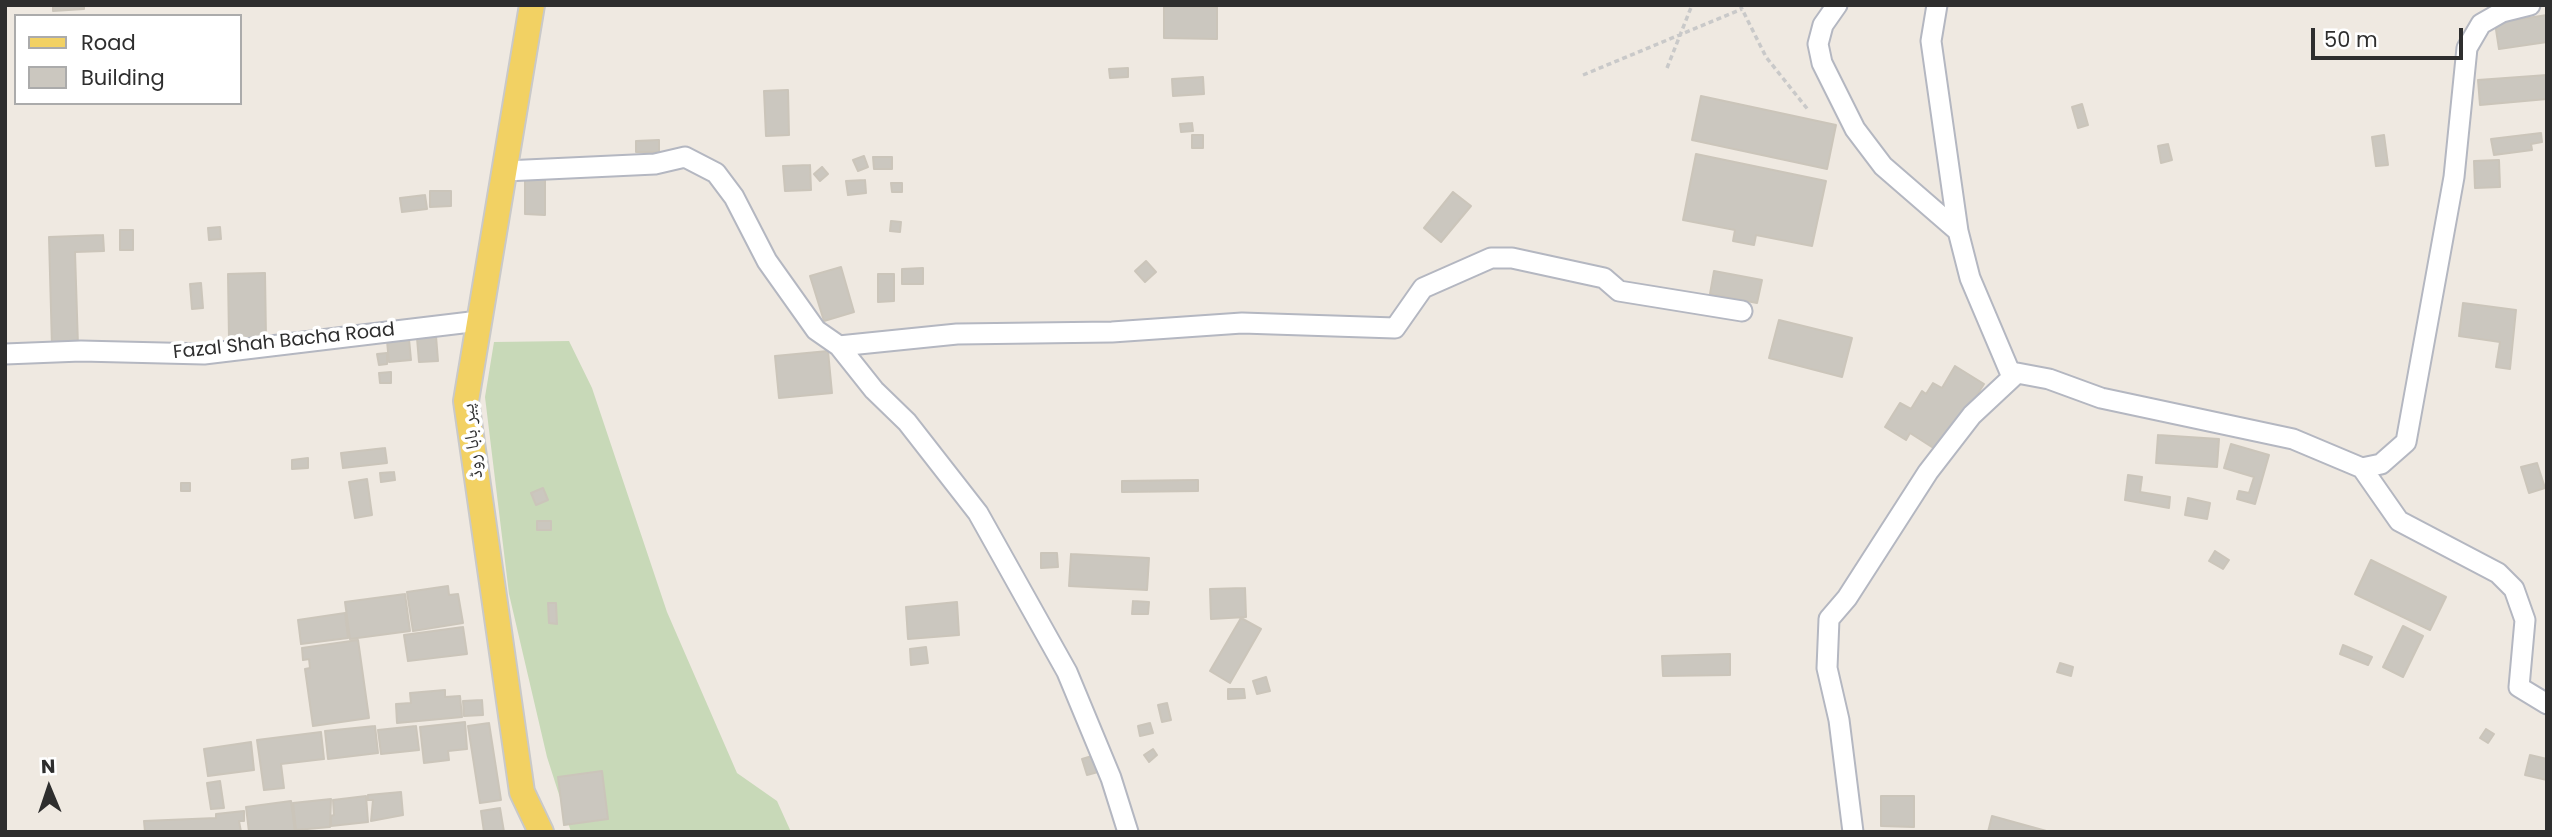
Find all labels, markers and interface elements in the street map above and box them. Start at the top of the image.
legend [14,14,242,105]
scale bar [2314,14,2466,58]
text: 50 m [2324,25,2378,54]
text: Road [81,28,136,57]
text: Building [81,63,165,92]
street label: Fazal Shah Bacha Road [172,319,396,365]
street label: پیر بابا روڈ [457,402,489,480]
north arrow [14,753,84,823]
text: N [41,753,56,780]

